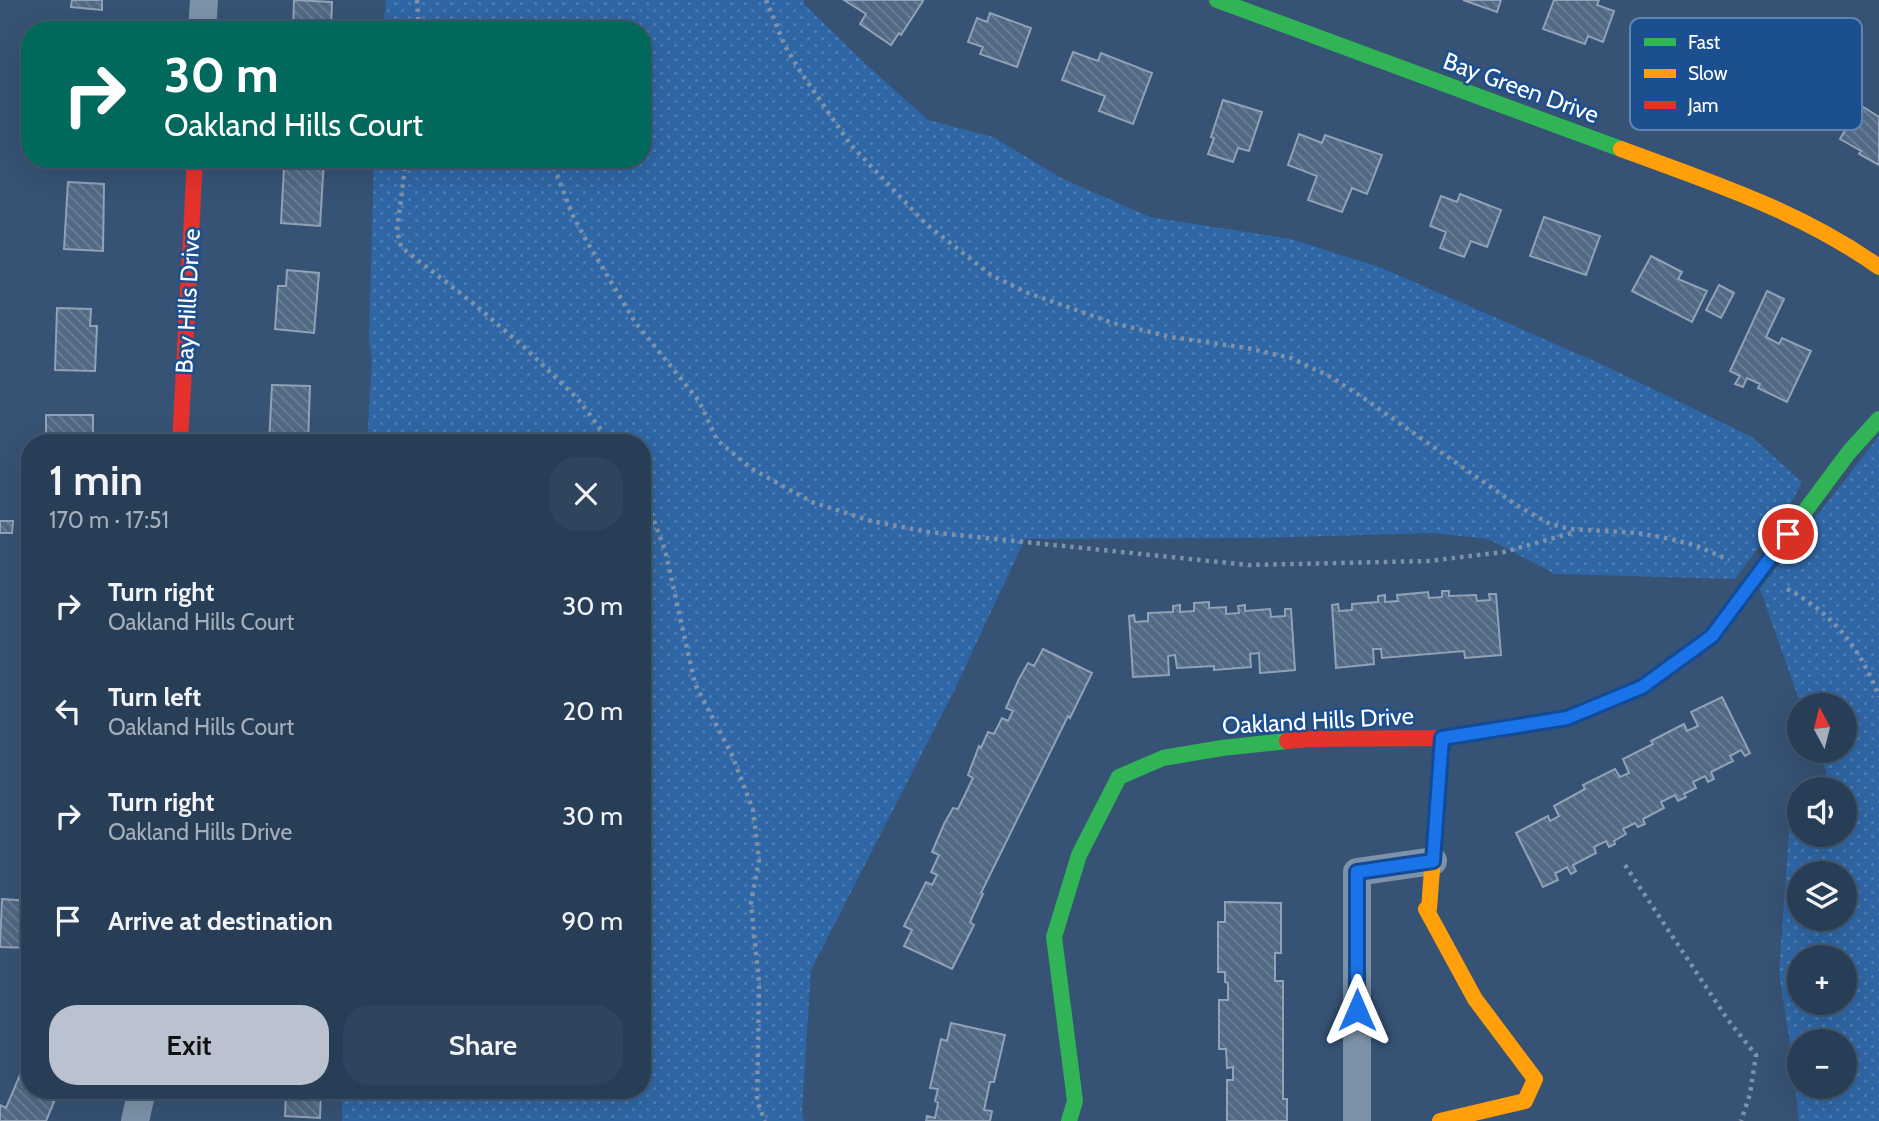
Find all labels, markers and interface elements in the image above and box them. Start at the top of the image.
legend [1630,18,1862,130]
text: Fast [1688,31,1721,54]
text: 30 m [164,45,279,104]
street label: Bay Green Drive [1439,46,1603,129]
icon: right [49,49,140,140]
text: Slow [1688,62,1728,85]
text: Jam [1687,94,1718,117]
text: Oakland Hills Court [164,105,423,144]
street label: Bay Hills Drive [169,228,206,374]
text: 1 min [49,454,143,506]
button: close [549,457,623,531]
pin [1758,504,1818,564]
text: 170 m · 17:51 [49,506,169,534]
icon: arrive [1769,515,1807,553]
text: Turn right [108,576,214,608]
icon: right [49,587,87,625]
text: 30 m [562,590,623,622]
text: Oakland Hills Court [108,608,294,636]
text: Turn left [108,681,201,713]
icon: left [49,692,87,730]
north arrow [1787,693,1857,763]
map controls [1787,693,1857,1099]
text: 20 m [563,695,623,727]
street label: Oakland Hills Drive [1221,701,1415,740]
text: Oakland Hills Court [108,713,294,741]
button: sound [1787,777,1857,847]
text: Turn right [108,786,214,818]
icon: right [49,797,87,835]
text: 30 m [562,800,623,832]
text: Oakland Hills Drive [108,818,292,846]
button: layers [1787,861,1857,931]
icon: arrive [49,902,87,940]
text: Arrive at destination [108,905,333,937]
text: 90 m [561,905,623,937]
button: + [1787,945,1857,1015]
position arrow [1320,973,1394,1047]
button: Exit [49,1005,329,1085]
button: Share [343,1005,623,1085]
button: − [1787,1029,1857,1099]

